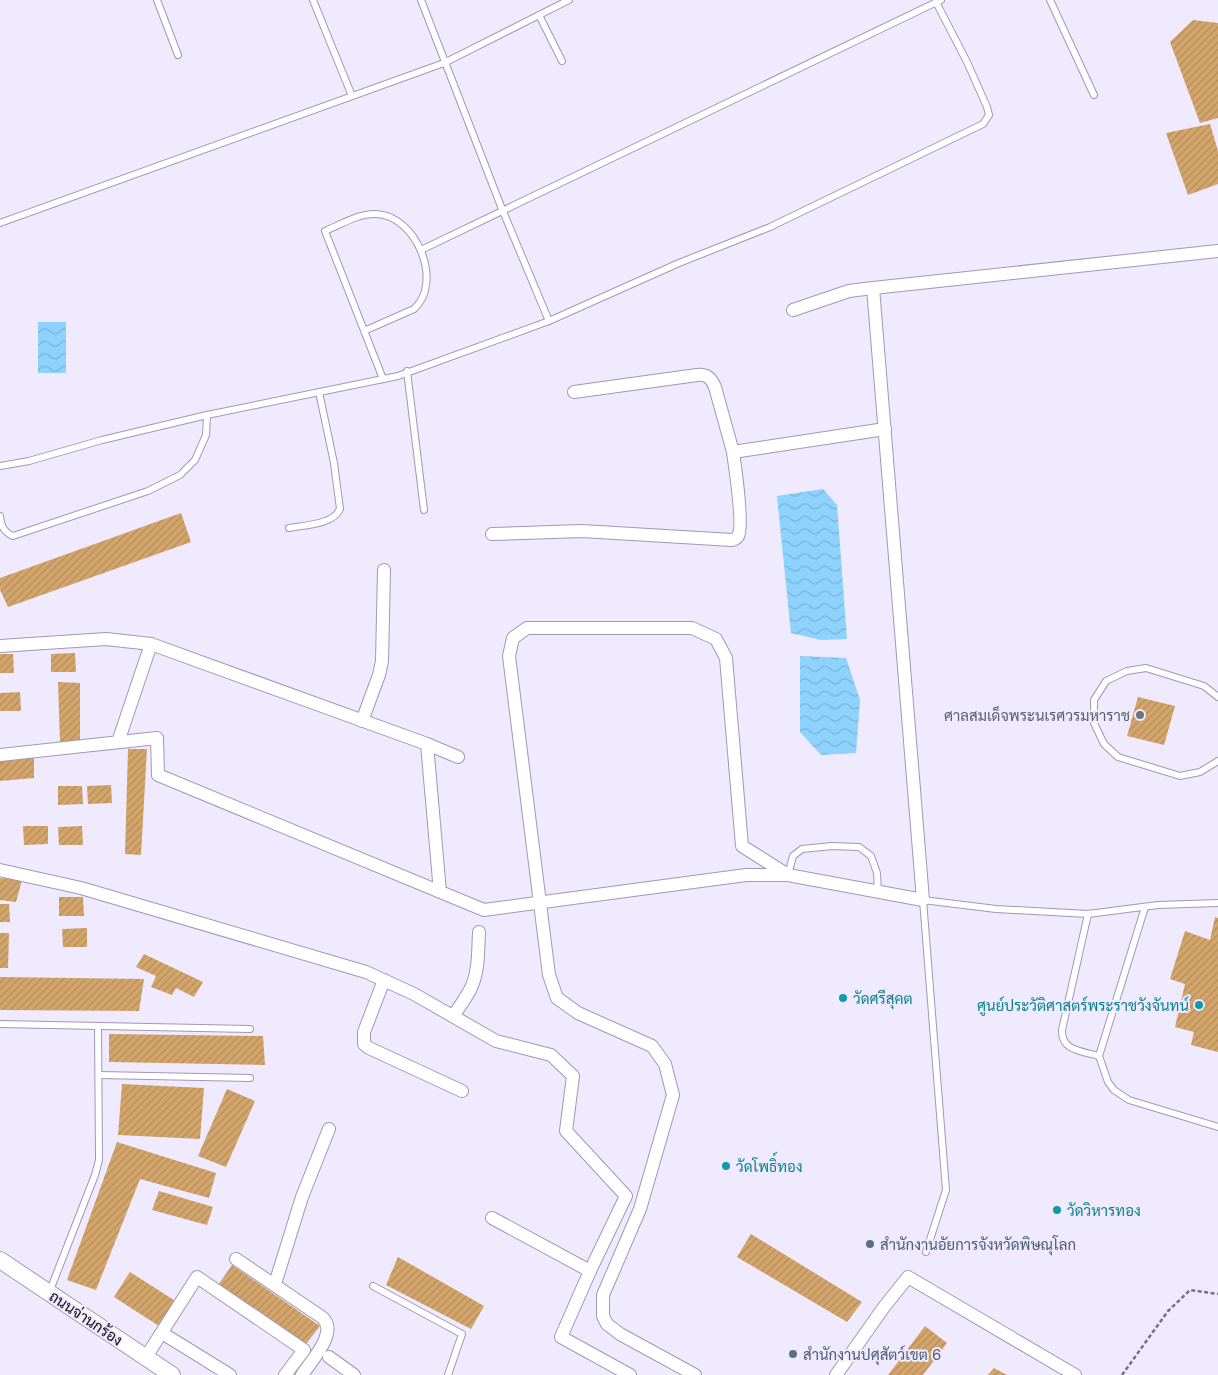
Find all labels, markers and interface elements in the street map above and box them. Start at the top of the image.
place label: ศาลสมเด็จพระนเรศวรมหาราช [944,705,1130,725]
marker: ศาลสมเด็จพระนเรศวรมหาราช [1134,709,1146,721]
place label: วัดศรีสุคต [853,989,913,1010]
marker: วัดศรีสุคต [837,992,849,1004]
place label: ศูนย์ประวัติศาสตร์พระราชวังจันทน์ [977,996,1189,1016]
marker: ศูนย์ประวัติศาสตร์พระราชวังจันทน์ [1193,999,1205,1011]
place label: วัดโพธิ์ทอง [736,1151,803,1176]
marker: วัดโพธิ์ทอง [720,1160,732,1172]
place label: วัดวิหารทอง [1067,1201,1141,1220]
marker: วัดวิหารทอง [1051,1204,1063,1216]
place label: สำนักงานอัยการจังหวัดพิษณุโลก [880,1235,1076,1256]
marker: สำนักงานอัยการจังหวัดพิษณุโลก [864,1238,876,1250]
street label: ถนนจ่านกร้อง [46,1286,126,1350]
place label: สำนักงานปศุสัตว์เขต 6 [803,1345,941,1366]
marker: สำนักงานปศุสัตว์เขต 6 [787,1348,799,1360]

